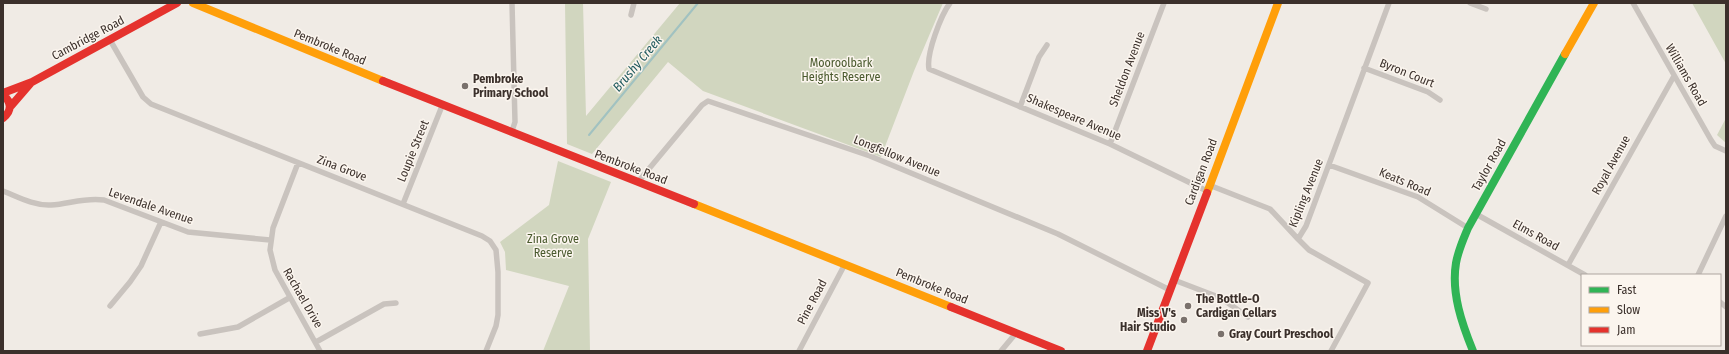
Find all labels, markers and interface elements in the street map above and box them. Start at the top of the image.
street label: Cambridge Road [49,13,127,63]
street label: Pembroke Road [292,26,368,68]
street label: Sheldon Avenue [1106,29,1148,109]
water label: Brushy Creek [610,32,666,94]
street label: Williams Road [1663,41,1709,109]
park label: Mooroolbark Heights Reserve [802,56,880,84]
street label: Byron Court [1378,56,1436,90]
place label: Pembroke Primary School [473,72,549,100]
marker: Pembroke Primary School [460,81,470,91]
street label: Shakespeare Avenue [1025,91,1123,143]
street label: Loupie Street [394,118,432,184]
street label: Longfellow Avenue [852,132,942,180]
street label: Royal Avenue [1589,133,1633,197]
street label: Cardigan Road [1182,137,1220,207]
street label: Taylor Road [1469,137,1509,193]
street label: Pembroke Road [593,147,669,187]
street label: Zina Grove [315,152,369,184]
street label: Kipling Avenue [1286,157,1326,229]
street label: Keats Road [1377,165,1433,199]
street label: Levendale Avenue [107,185,195,227]
street label: Elms Road [1510,217,1562,253]
park label: Zina Grove Reserve [527,232,579,260]
street label: Pembroke Road [894,265,970,307]
street label: Rachael Drive [280,266,326,331]
legend [1581,274,1721,346]
street label: Pine Road [794,277,830,327]
text: Fast [1617,283,1636,297]
place label: The Bottle-O Cardigan Cellars [1196,292,1277,320]
marker: The Bottle-O Cardigan Cellars [1183,301,1193,311]
text: Slow [1617,303,1640,317]
place label: Miss V's Hair Studio [1120,306,1177,334]
marker: Miss V's Hair Studio [1179,315,1189,325]
text: Jam [1617,323,1635,337]
place label: Gray Court Preschool [1229,327,1334,341]
marker: Gray Court Preschool [1216,329,1226,339]

